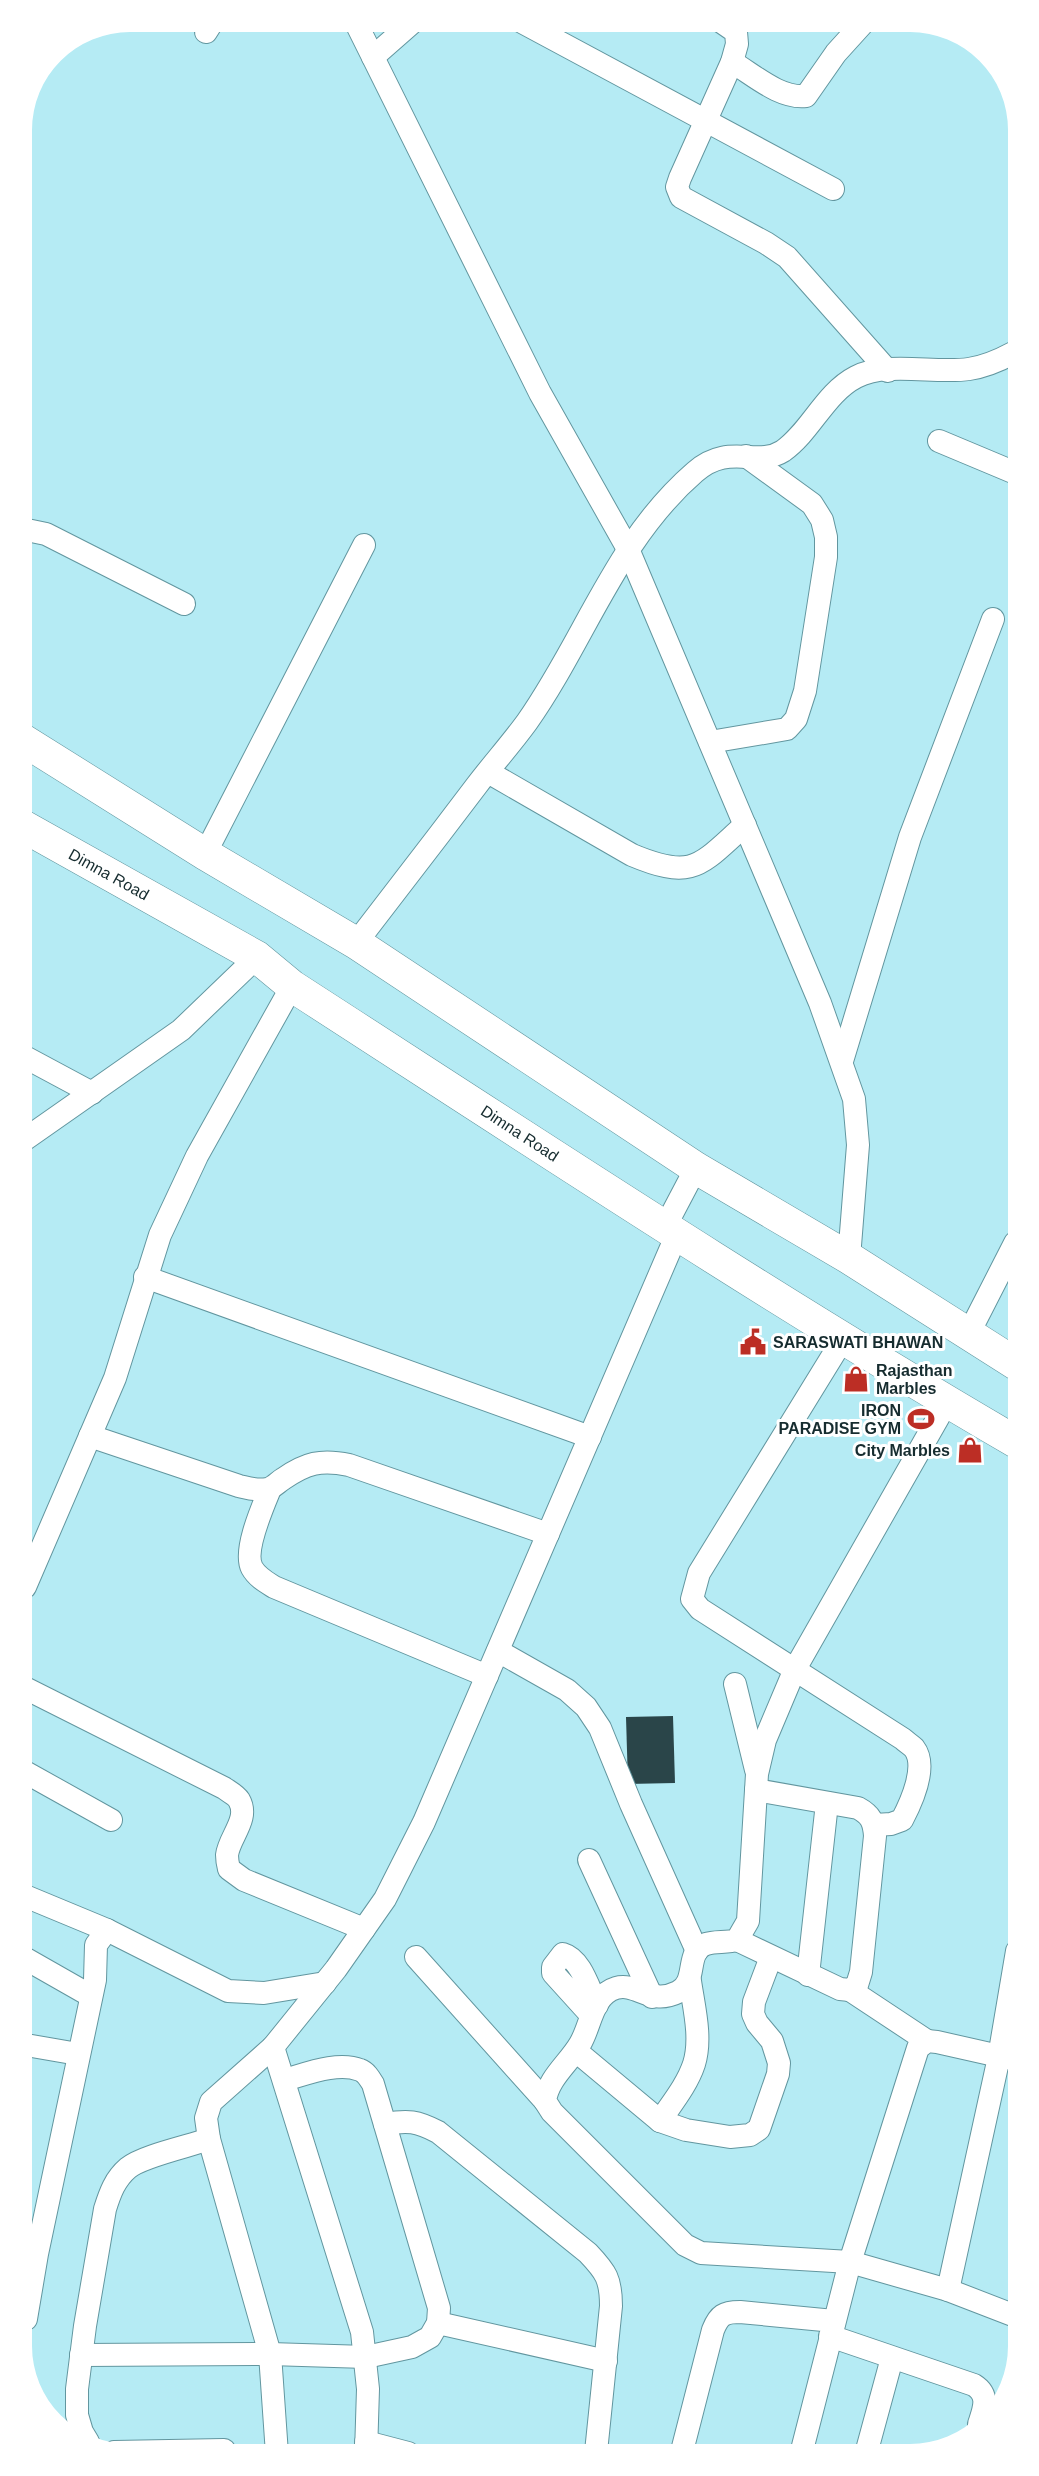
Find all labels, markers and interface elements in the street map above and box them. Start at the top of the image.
street label: Dimna Road [66,845,152,903]
street label: Dimna Road [478,1102,562,1165]
public building icon: SARASWATI BHAWAN [738,1327,768,1357]
place label: SARASWATI BHAWAN [773,1334,943,1351]
place label: Rajasthan Marbles [876,1362,952,1397]
shop icon: Rajasthan Marbles [841,1364,871,1394]
place label: IRON PARADISE GYM [779,1402,901,1437]
sports icon: IRON PARADISE GYM [906,1404,936,1434]
shop icon: City Marbles [955,1435,985,1465]
place label: City Marbles [855,1442,950,1459]

